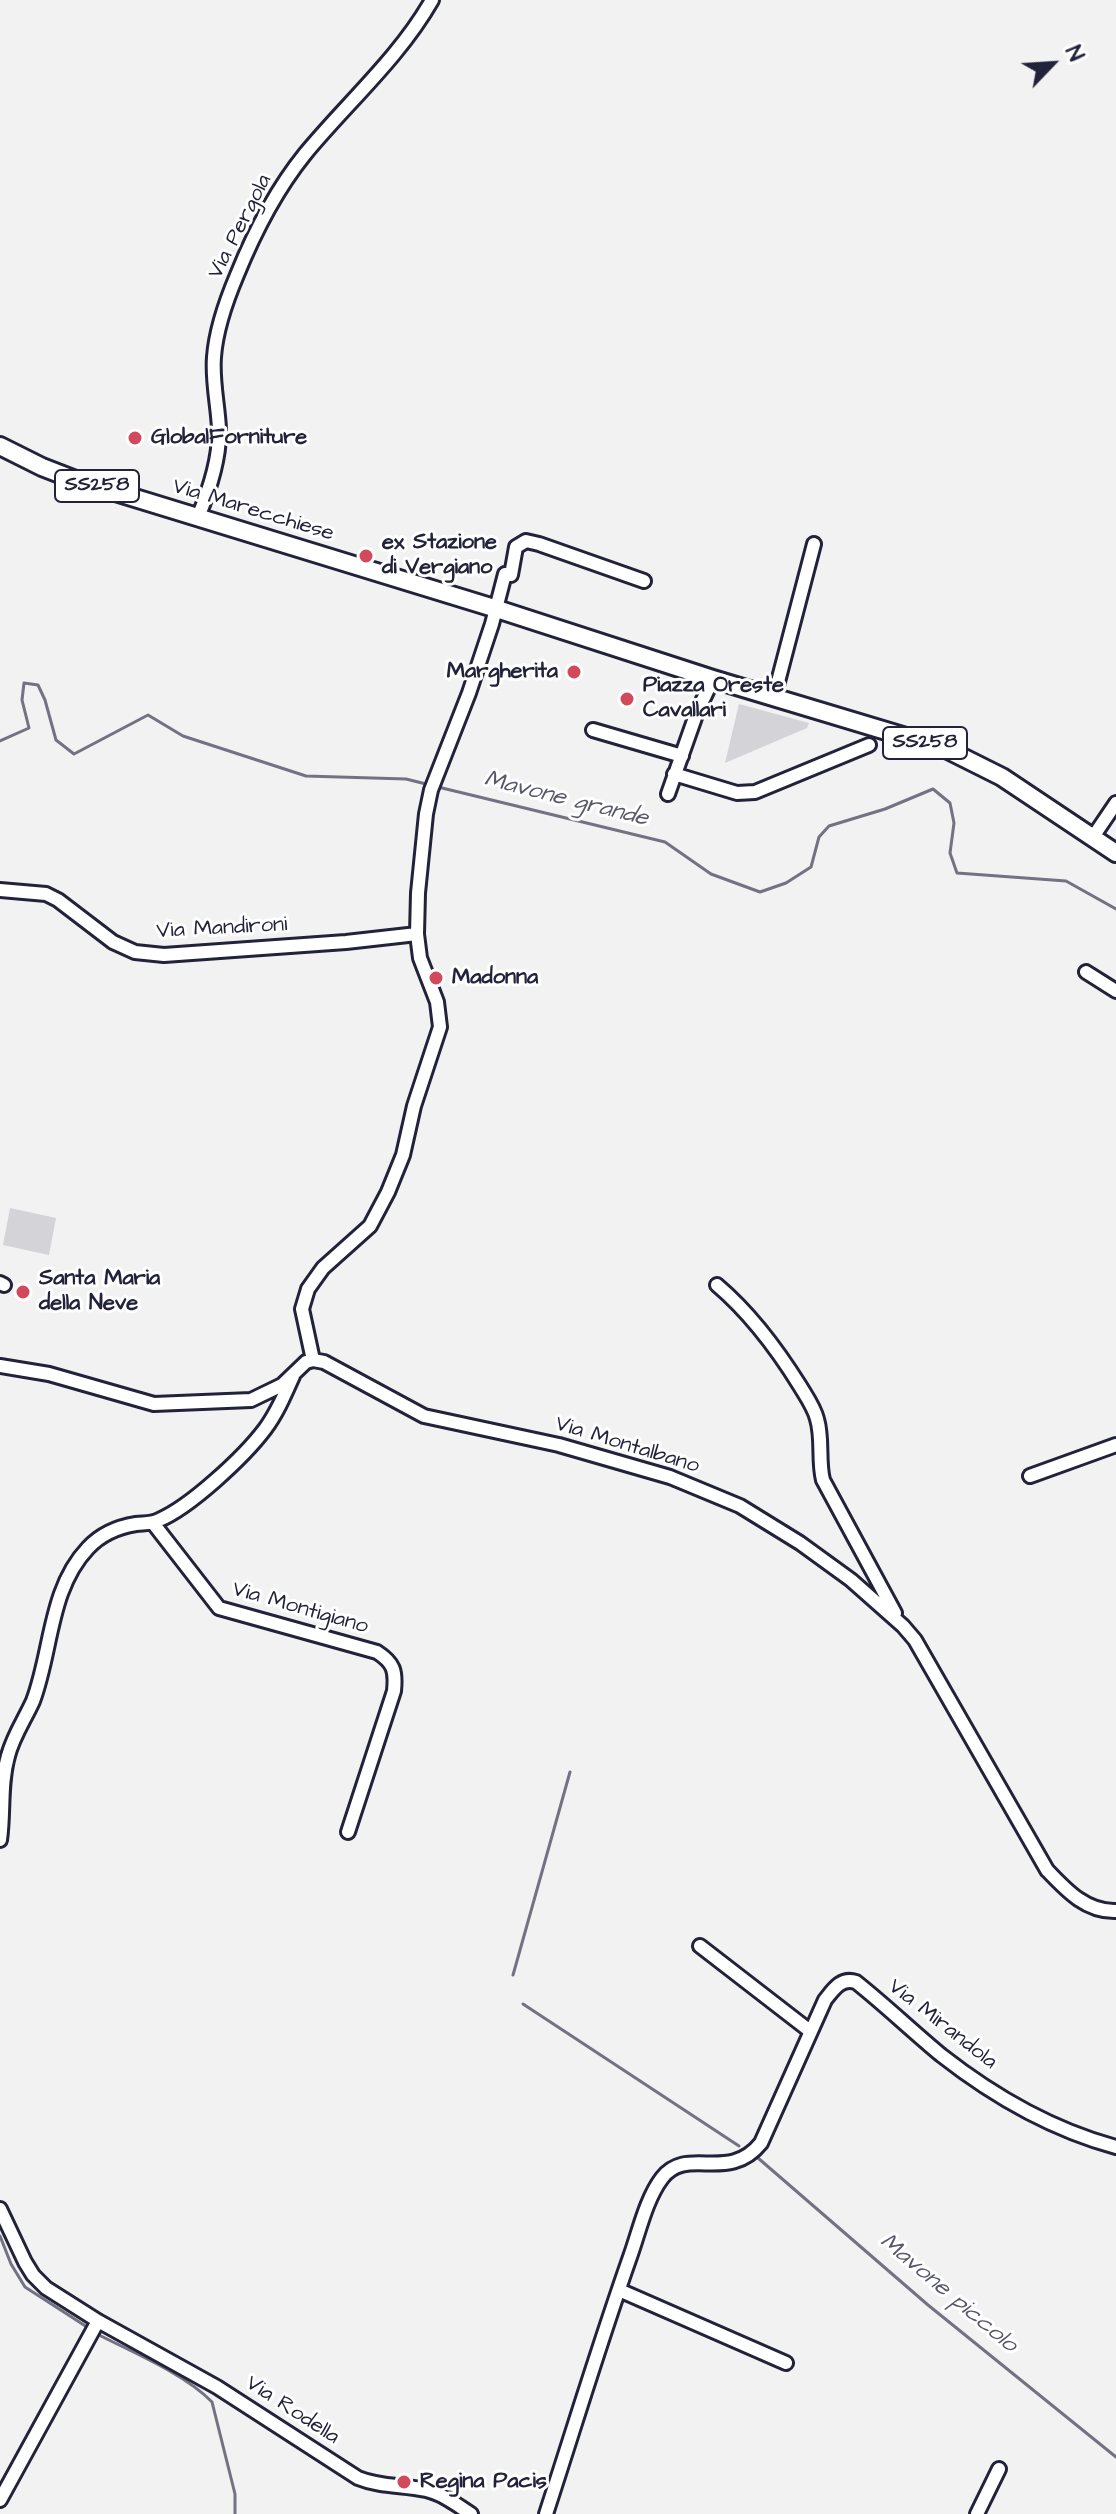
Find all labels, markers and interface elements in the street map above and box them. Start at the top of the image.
north arrow [1012,24,1092,104]
text: N [1057,41,1091,66]
street label: Via Pergola [203,170,279,284]
place label: GlobalForniture [151,425,307,451]
marker: GlobalForniture [126,429,144,447]
road number: SS258 [55,470,139,502]
street label: Via Marecchiese [169,474,337,548]
place label: ex Stazione di Vergiano [382,530,497,582]
marker: ex Stazione di Vergiano [357,547,375,565]
place label: Margherita [447,659,558,685]
marker: Margherita [565,663,583,681]
place label: Piazza Oreste Cavallari [643,673,784,724]
marker: Piazza Oreste Cavallari [618,690,636,708]
road number: SS258 [883,727,967,759]
water label: Mavone grande [481,766,651,834]
street label: Via Mandironi [156,912,288,946]
place label: Madonna [452,965,538,991]
marker: Madonna [427,969,445,987]
place label: Santa Maria della Neve [39,1266,160,1318]
marker: Santa Maria della Neve [14,1283,32,1301]
street label: Via Montalbano [552,1412,702,1480]
street label: Via Montigiano [229,1577,371,1641]
street label: Via Mirandola [882,1974,1002,2076]
water label: Mavone piccolo [873,2228,1023,2360]
street label: Via Rodella [240,2371,344,2451]
place label: Regina Pacis [420,2469,547,2495]
marker: Regina Pacis [395,2473,413,2491]

